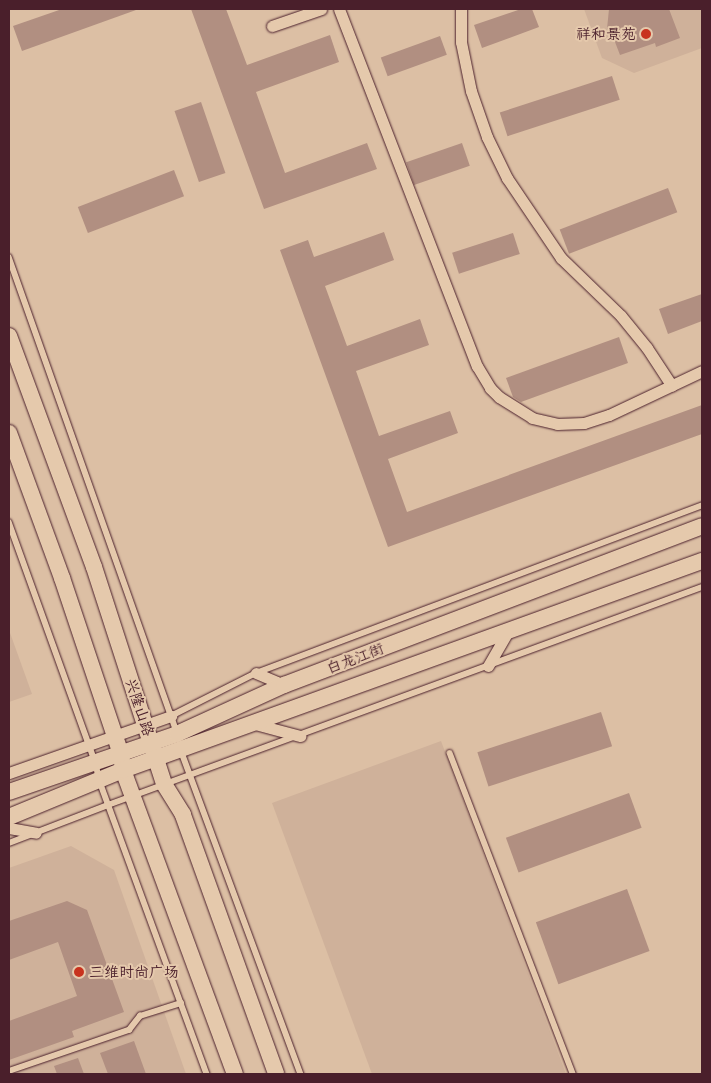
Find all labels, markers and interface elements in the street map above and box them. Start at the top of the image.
place label: 祥和景苑 [576,25,636,43]
marker: 祥和景苑 [640,28,652,40]
street label: 白龙江街 [324,639,386,677]
street label: 兴隆山路 [122,676,158,738]
place label: 三维时尚广场 [89,963,179,981]
marker: 三维时尚广场 [73,966,85,978]

